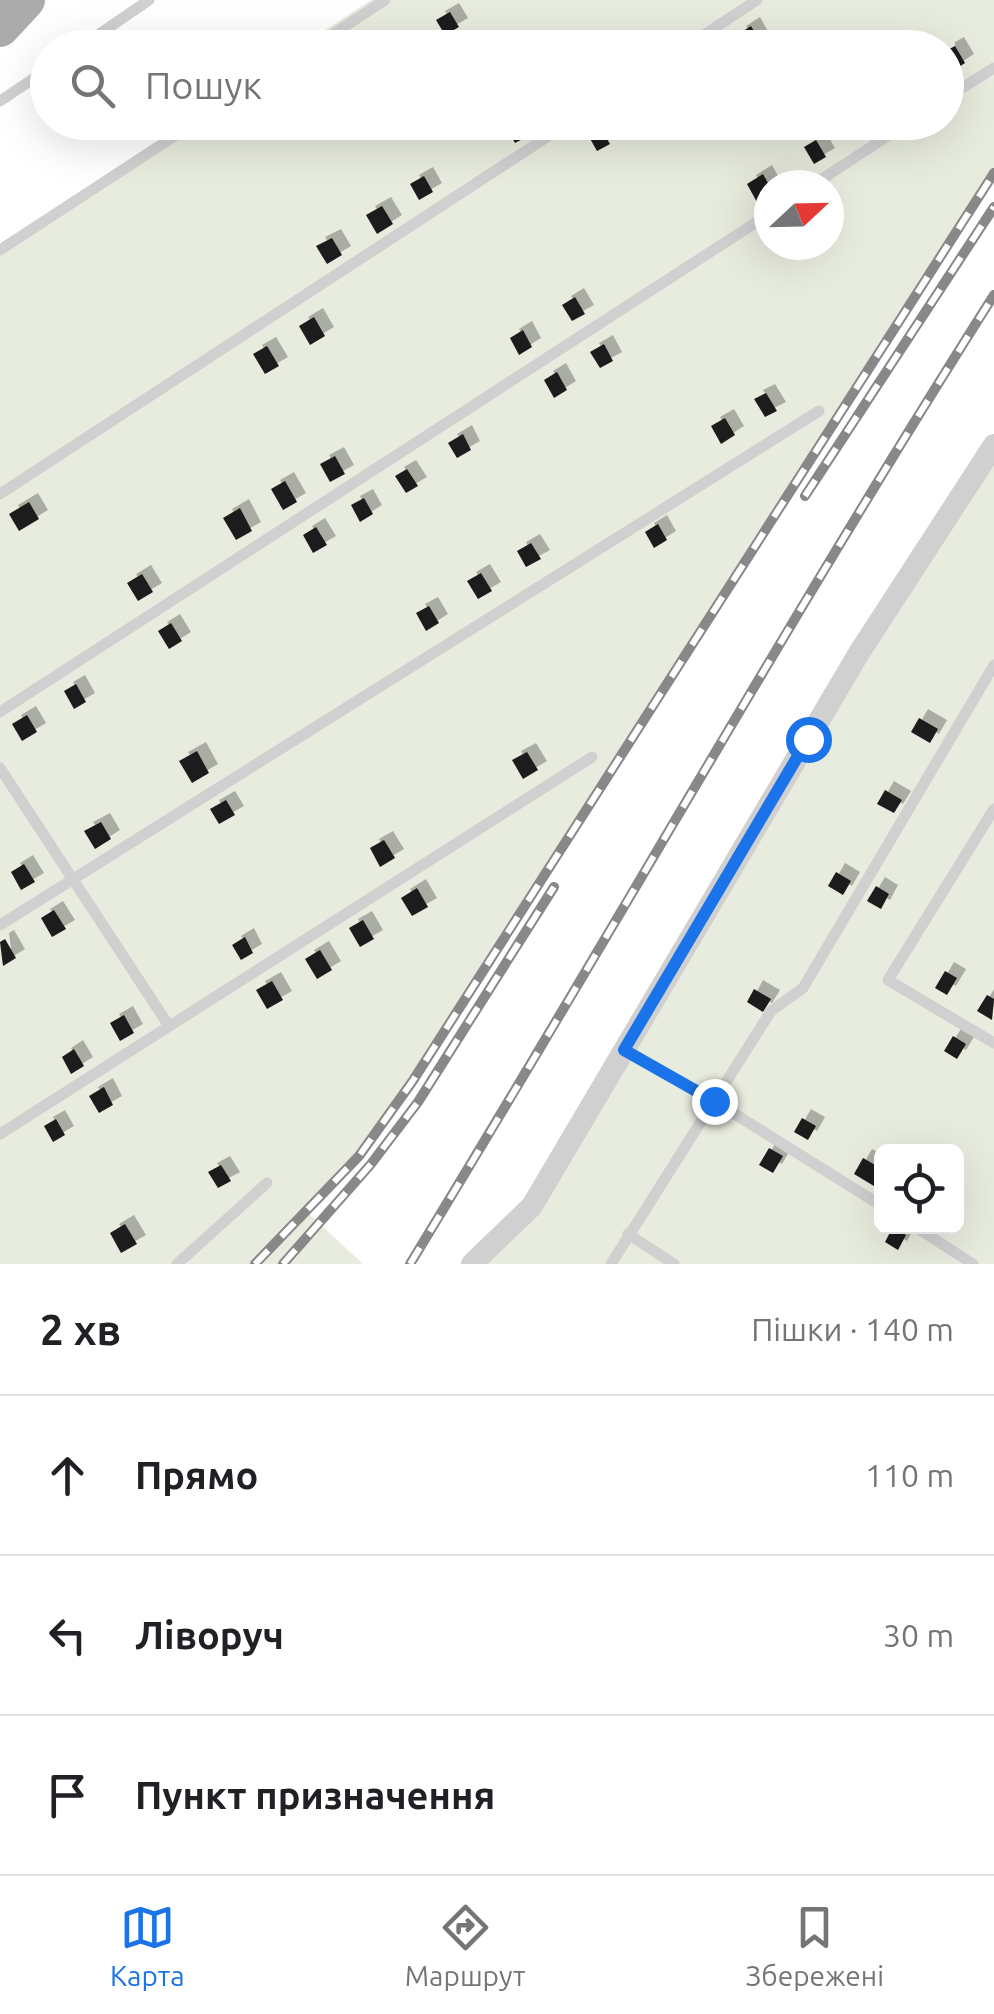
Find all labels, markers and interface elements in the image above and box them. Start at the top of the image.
search box [30,30,964,140]
icon: search [65,58,120,113]
text: Пошук [145,64,262,106]
north arrow [754,170,844,260]
route start [786,717,832,763]
route end [692,1079,738,1125]
map controls [874,1144,964,1234]
button: locate [874,1144,964,1234]
text: 2 хв [40,1306,121,1353]
text: Пішки · 140 m [751,1311,954,1347]
icon: ahead [40,1448,95,1503]
text: Прямо [135,1454,258,1496]
text: 110 m [865,1457,954,1493]
icon: left [40,1608,95,1663]
text: Ліворуч [135,1614,284,1656]
text: 30 m [883,1617,954,1653]
icon: arrive [40,1768,95,1823]
text: Пункт призначення [135,1774,495,1816]
tab: Карта [110,1900,185,1991]
tab: Маршрут [405,1900,526,1991]
tab: Збережені [746,1900,884,1991]

